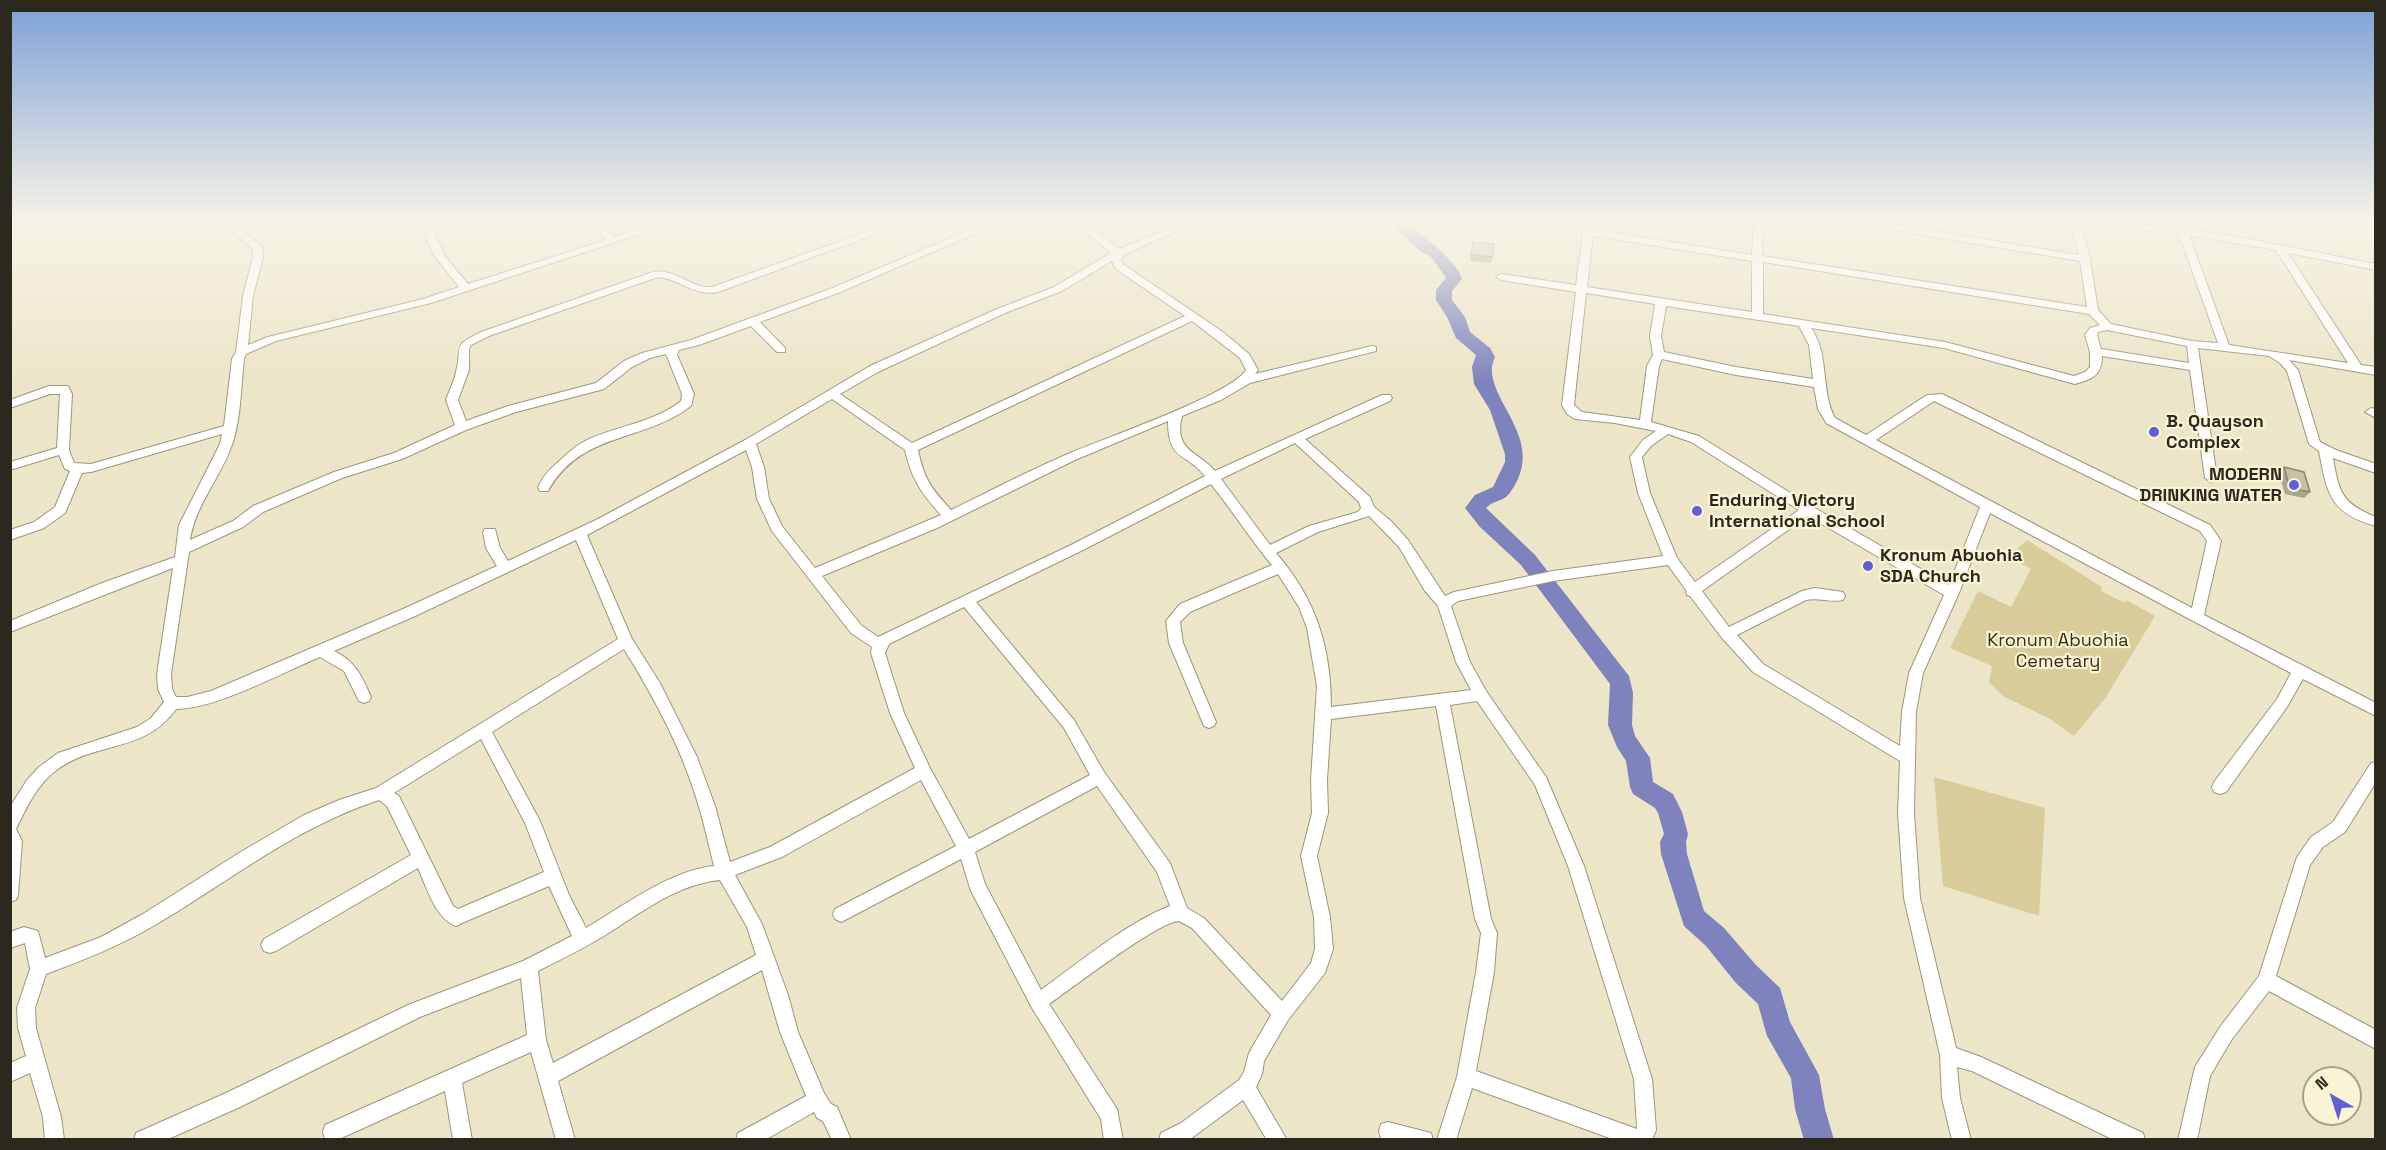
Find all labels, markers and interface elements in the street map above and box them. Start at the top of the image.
place label: B. Quayson Complex [2166,411,2264,454]
marker: B. Quayson Complex [2147,425,2161,439]
place label: MODERN DRINKING WATER [2139,464,2282,506]
marker: MODERN DRINKING WATER [2287,478,2301,492]
place label: Enduring Victory International School [1709,490,1885,532]
marker: Enduring Victory International School [1690,504,1704,518]
place label: Kronum Abuohia SDA Church [1880,545,2022,588]
marker: Kronum Abuohia SDA Church [1861,559,1875,573]
park label: Kronum Abuohia Cemetary [1987,630,2129,672]
north arrow [2302,1066,2362,1126]
text: N [2311,1072,2332,1095]

